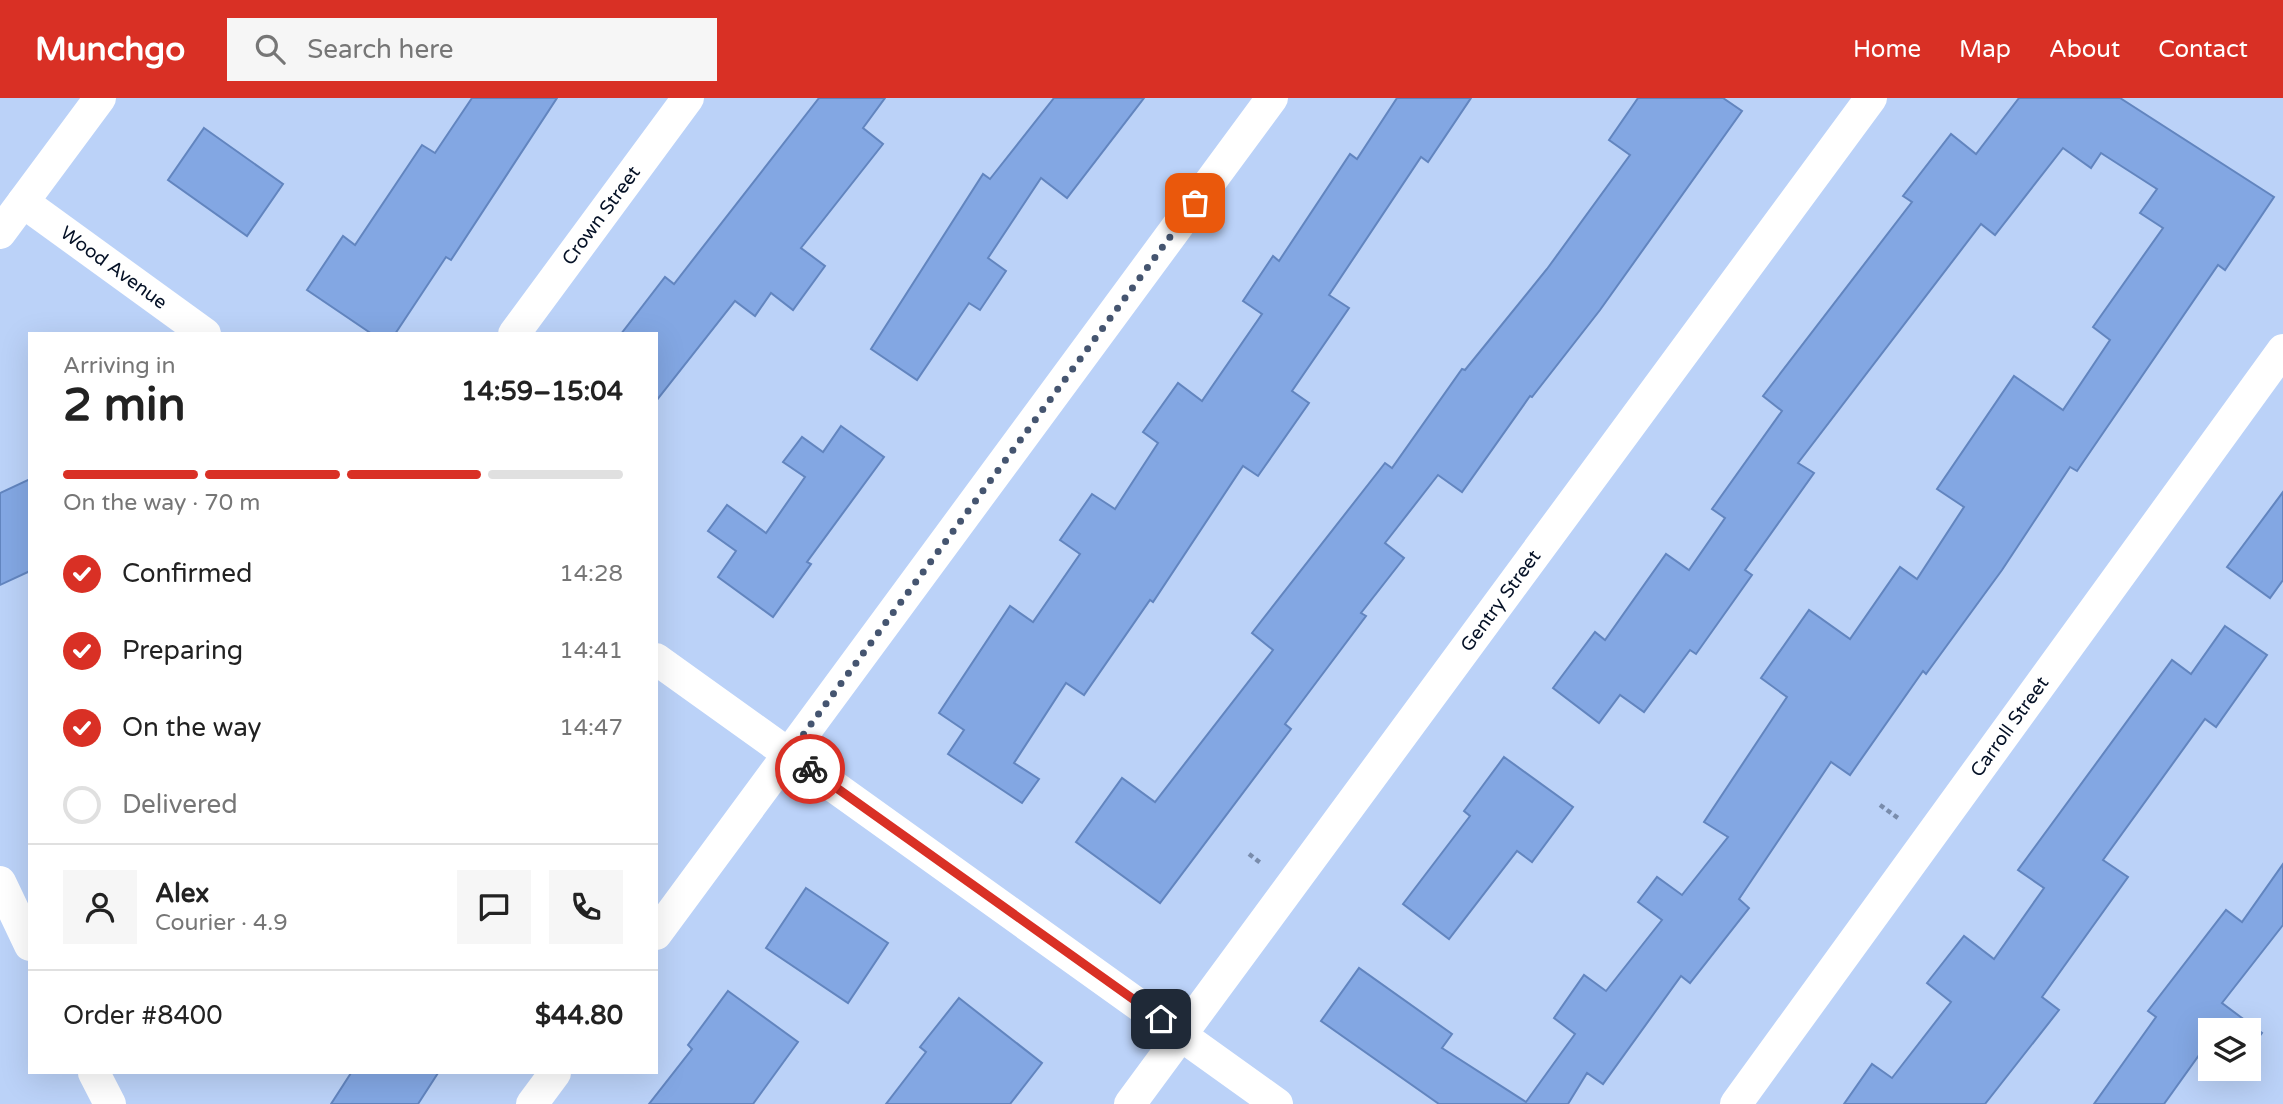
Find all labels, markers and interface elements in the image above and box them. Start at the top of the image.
search box [227,18,717,81]
text: Munchgo [35,30,185,69]
icon: search [251,30,289,68]
text: Search here [307,34,453,65]
text: Home [1853,35,1921,64]
text: Map [1959,35,2011,64]
text: About [2049,35,2120,64]
text: Contact [2158,35,2248,64]
street label: Crown Street [558,162,645,269]
pin [1165,173,1225,233]
icon: bag [1176,184,1214,222]
street label: Wood Avenue [56,222,171,314]
text: Arriving in [63,352,176,380]
text: 14:59–15:04 [461,376,623,407]
text: 2 min [63,378,186,433]
text: On the way · 70 m [63,489,260,517]
street label: Gentry Street [1456,546,1545,656]
icon: check [63,555,101,593]
text: Confirmed [122,558,252,589]
text: 14:28 [559,560,623,588]
icon: check [63,632,101,670]
text: Preparing [122,635,243,666]
text: 14:41 [559,637,623,665]
street label: Carroll Street [1966,672,2053,781]
icon: check [63,709,101,747]
text: On the way [122,712,262,743]
text: 14:47 [559,714,623,742]
courier [775,734,845,804]
icon: bike [791,750,829,788]
text: Delivered [122,789,238,820]
button: person [63,870,137,944]
button: chat [457,870,531,944]
button: phone [549,870,623,944]
text: Alex [155,878,209,909]
text: Courier · 4.9 [155,909,288,937]
pin [1131,989,1191,1049]
text: Order #8400 [63,1000,223,1031]
text: $44.80 [535,1000,623,1031]
icon: home [1142,1000,1180,1038]
map controls [2198,1018,2261,1081]
button: layers [2198,1018,2261,1081]

